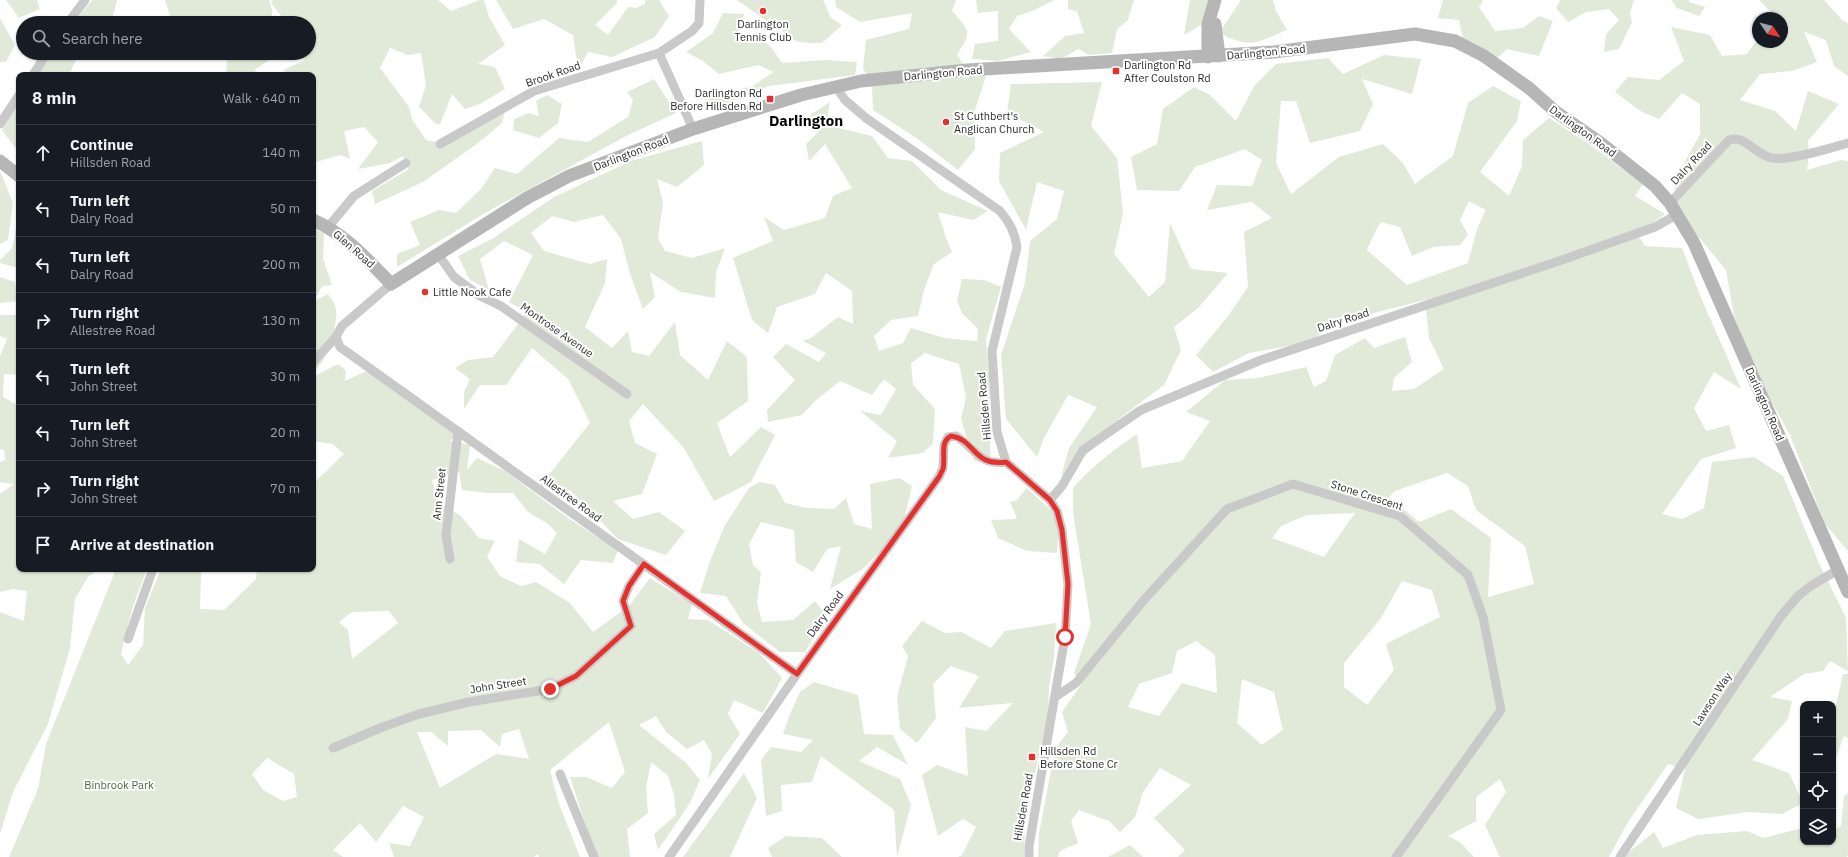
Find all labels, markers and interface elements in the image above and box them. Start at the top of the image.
marker: Darlington Tennis Club [758,6,768,16]
north arrow [1752,12,1788,48]
search box [16,16,316,60]
place label: Darlington Tennis Club [734,17,792,44]
icon: search [30,27,52,49]
text: Search here [62,29,142,48]
street label: Darlington Road [1226,42,1306,62]
street label: Brook Road [524,58,582,90]
place label: Darlington Rd After Coulston Rd [1124,58,1211,85]
street label: Darlington Road [903,63,983,83]
marker: Darlington Rd After Coulston Rd [1111,66,1121,76]
place label: Darlington Rd Before Hillsden Rd [670,86,762,113]
text: 8 min [32,87,76,109]
text: Walk · 640 m [223,90,300,107]
marker: Darlington Rd Before Hillsden Rd [765,94,775,104]
street label: Darlington Road [1547,102,1619,160]
place label: St Cuthbert's Anglican Church [954,109,1034,136]
district label: Darlington [769,111,843,130]
marker: St Cuthbert's Anglican Church [941,117,951,127]
street label: Darlington Road [592,132,670,174]
text: Continue [70,135,134,154]
street label: Dalry Road [1668,139,1714,187]
icon: ahead [32,142,54,164]
text: 140 m [262,144,300,161]
text: Hillsden Road [70,154,151,171]
text: Turn left [70,191,130,210]
icon: left [32,198,54,220]
text: 50 m [270,200,300,217]
text: Dalry Road [70,210,134,227]
street label: Glen Road [330,227,378,271]
text: Turn left [70,247,130,266]
icon: left [32,254,54,276]
text: 200 m [262,256,300,273]
text: Dalry Road [70,266,134,283]
place label: Little Nook Cafe [433,285,511,299]
marker: Little Nook Cafe [420,287,430,297]
street label: Montrose Avenue [518,300,596,360]
text: Turn right [70,303,139,322]
street label: Dalry Road [1315,305,1371,335]
icon: right [32,310,54,332]
text: 130 m [262,312,300,329]
text: Allestree Road [70,322,155,339]
text: Turn left [70,359,130,378]
street label: Darlington Road [1742,365,1788,443]
icon: left [32,366,54,388]
text: 30 m [270,368,300,385]
street label: Hillsden Road [974,371,994,441]
text: John Street [70,378,137,395]
text: Turn left [70,415,130,434]
icon: left [32,422,54,444]
text: 20 m [270,424,300,441]
text: John Street [70,434,137,451]
street label: Ann Street [429,467,449,521]
text: Turn right [70,471,139,490]
street label: Allestree Road [538,471,604,525]
street label: Stone Crescent [1329,477,1405,513]
icon: right [32,478,54,500]
text: 70 m [270,480,300,497]
text: John Street [70,490,137,507]
icon: arrive [32,534,54,556]
text: Arrive at destination [70,535,214,554]
street label: Dalry Road [804,588,846,640]
route start [1056,628,1074,646]
street label: Lawson Way [1689,669,1735,728]
street label: John Street [469,674,527,696]
route end [541,680,559,698]
map controls [1800,701,1836,845]
button: + [1800,701,1836,737]
button: − [1800,737,1836,773]
place label: Hillsden Rd Before Stone Cr [1040,744,1118,771]
marker: Hillsden Rd Before Stone Cr [1027,752,1037,762]
street label: Hillsden Road [1010,772,1036,842]
button: locate [1800,773,1836,809]
park label: Binbrook Park [84,778,154,792]
button: layers [1800,809,1836,845]

